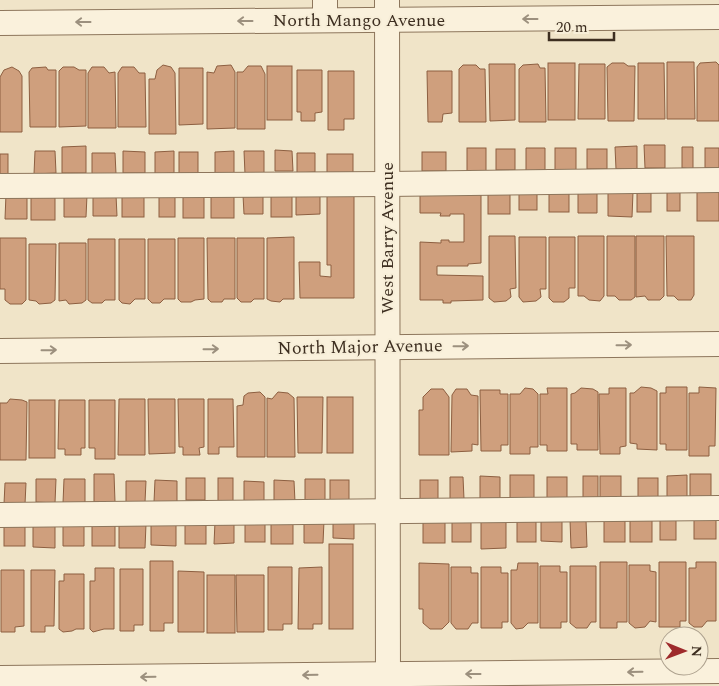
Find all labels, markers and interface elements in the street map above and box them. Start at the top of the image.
street label: North Mango Avenue [273,7,445,34]
scale bar [549,10,614,42]
one-way arrow [523,14,539,24]
one-way arrow [238,16,254,26]
text: 20 m [556,16,588,39]
one-way arrow [75,17,92,27]
street label: West Barry Avenue [374,162,401,314]
street label: North Major Avenue [277,332,443,362]
one-way arrow [615,340,631,350]
one-way arrow [453,342,469,351]
one-way arrow [202,344,219,354]
one-way arrow [40,345,56,355]
north arrow [659,626,709,676]
text: N [686,645,707,657]
one-way arrow [628,667,644,677]
one-way arrow [465,669,482,679]
one-way arrow [303,670,319,680]
one-way arrow [140,672,156,681]

